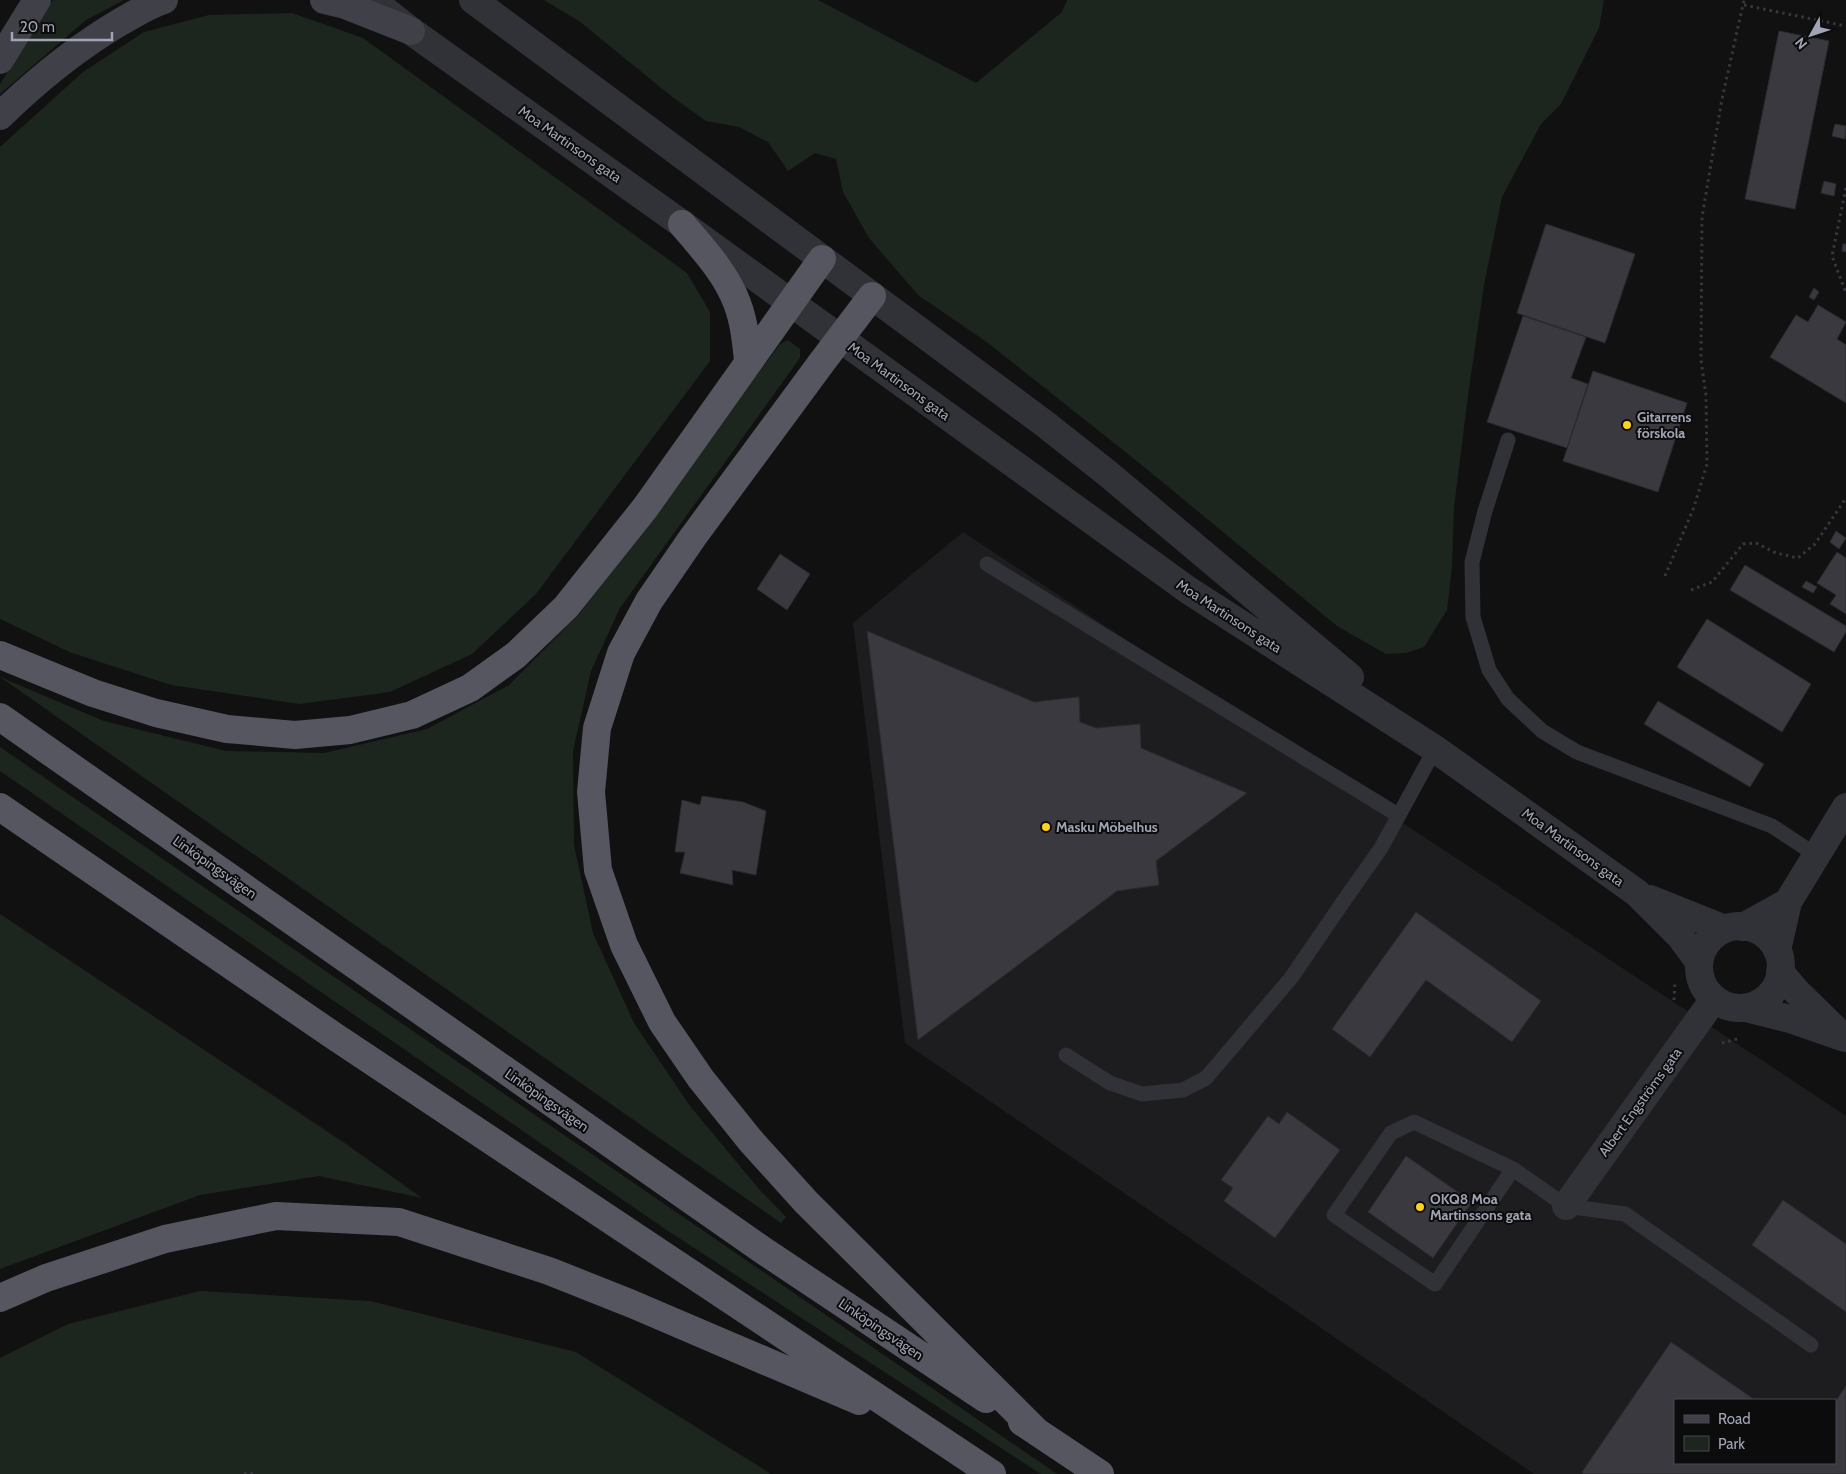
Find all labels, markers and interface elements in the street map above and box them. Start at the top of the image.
scale bar [12,10,112,42]
north arrow [1786,10,1836,60]
text: 20 m [20,18,55,36]
text: N [1791,34,1811,53]
street label: Moa Martinsons gata [515,102,625,187]
street label: Moa Martinsons gata [844,338,954,424]
place label: Gitarrens förskola [1637,408,1691,442]
marker: Gitarrens förskola [1621,419,1633,431]
street label: Moa Martinsons gata [1173,575,1285,657]
street label: Moa Martinsons gata [1518,804,1628,890]
place label: Masku Möbelhus [1056,818,1158,836]
marker: Masku Möbelhus [1040,821,1052,833]
street label: Linköpingsvägen [170,831,261,903]
street label: Albert Engströms gata [1594,1044,1686,1160]
street label: Linköpingsvägen [502,1064,593,1136]
place label: OKQ8 Moa Martinssons gata [1430,1190,1531,1224]
marker: OKQ8 Moa Martinssons gata [1414,1201,1426,1213]
street label: Linköpingsvägen [835,1294,927,1364]
legend [1674,1399,1836,1464]
text: Road [1718,1410,1751,1428]
text: Park [1718,1435,1745,1453]

